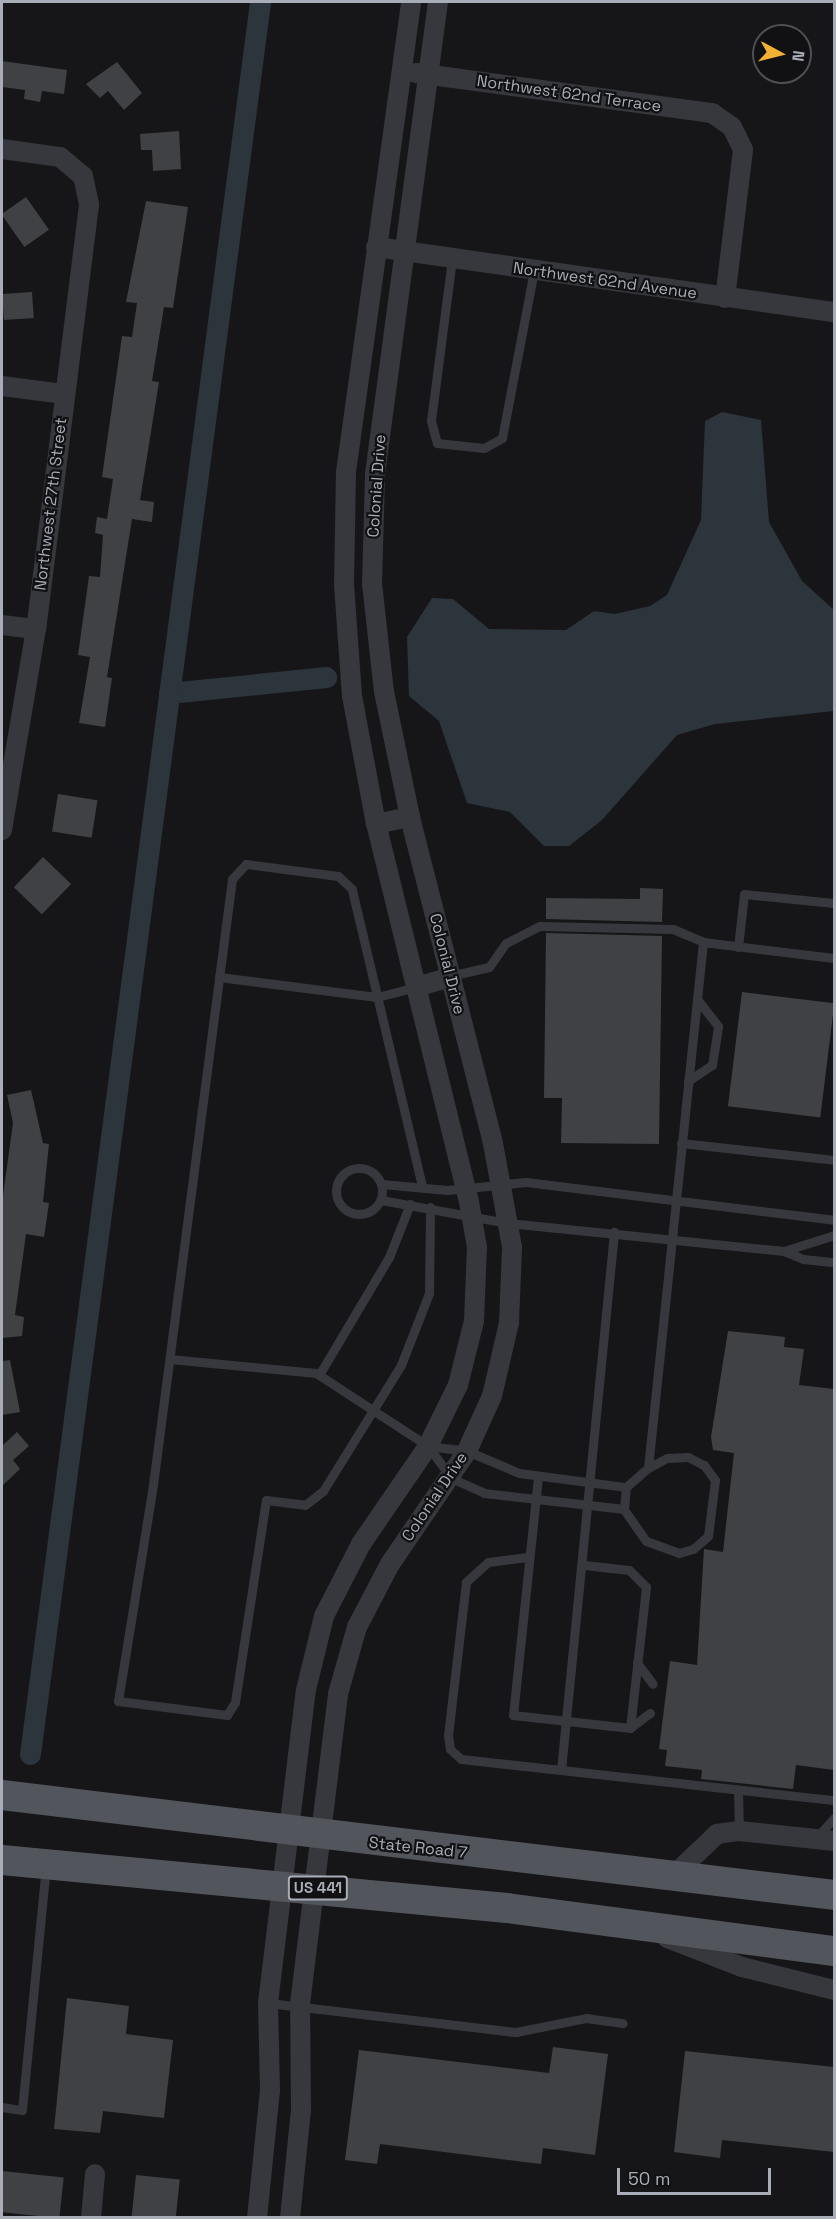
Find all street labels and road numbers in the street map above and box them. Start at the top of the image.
street label: Northwest 62nd Terrace [475,72,663,116]
street label: Northwest 62nd Avenue [512,259,698,303]
street label: Northwest 27th Street [31,416,71,592]
street label: Colonial Drive [364,434,390,538]
street label: Colonial Drive [425,912,469,1016]
street label: Colonial Drive [398,1449,472,1545]
street label: State Road 7 [368,1833,468,1863]
road number: US 441 [286,1876,350,1900]

